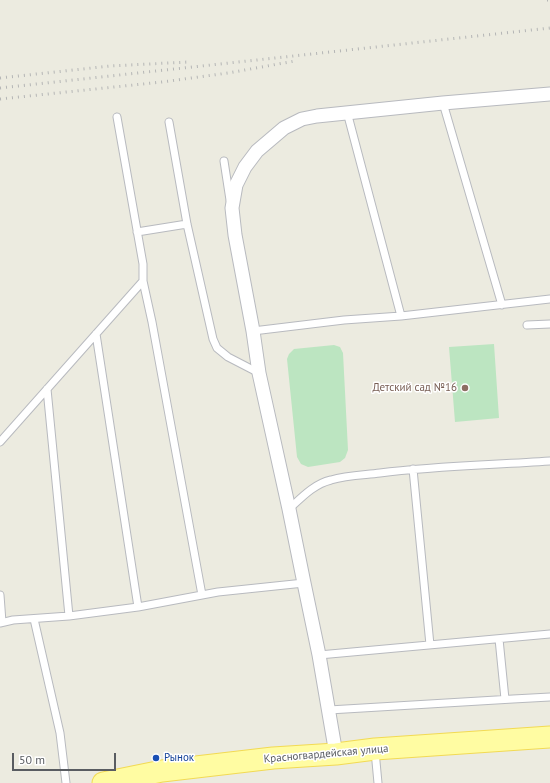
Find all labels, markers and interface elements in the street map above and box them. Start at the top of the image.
place label: Детский сад №16 [372,381,457,395]
marker: Детский сад №16 [460,383,470,393]
street label: Красногвардейская улица [263,742,389,766]
scale bar [14,745,118,771]
place label: Рынок [164,751,194,765]
text: 50 m [19,752,45,767]
marker: Рынок [151,753,161,763]

